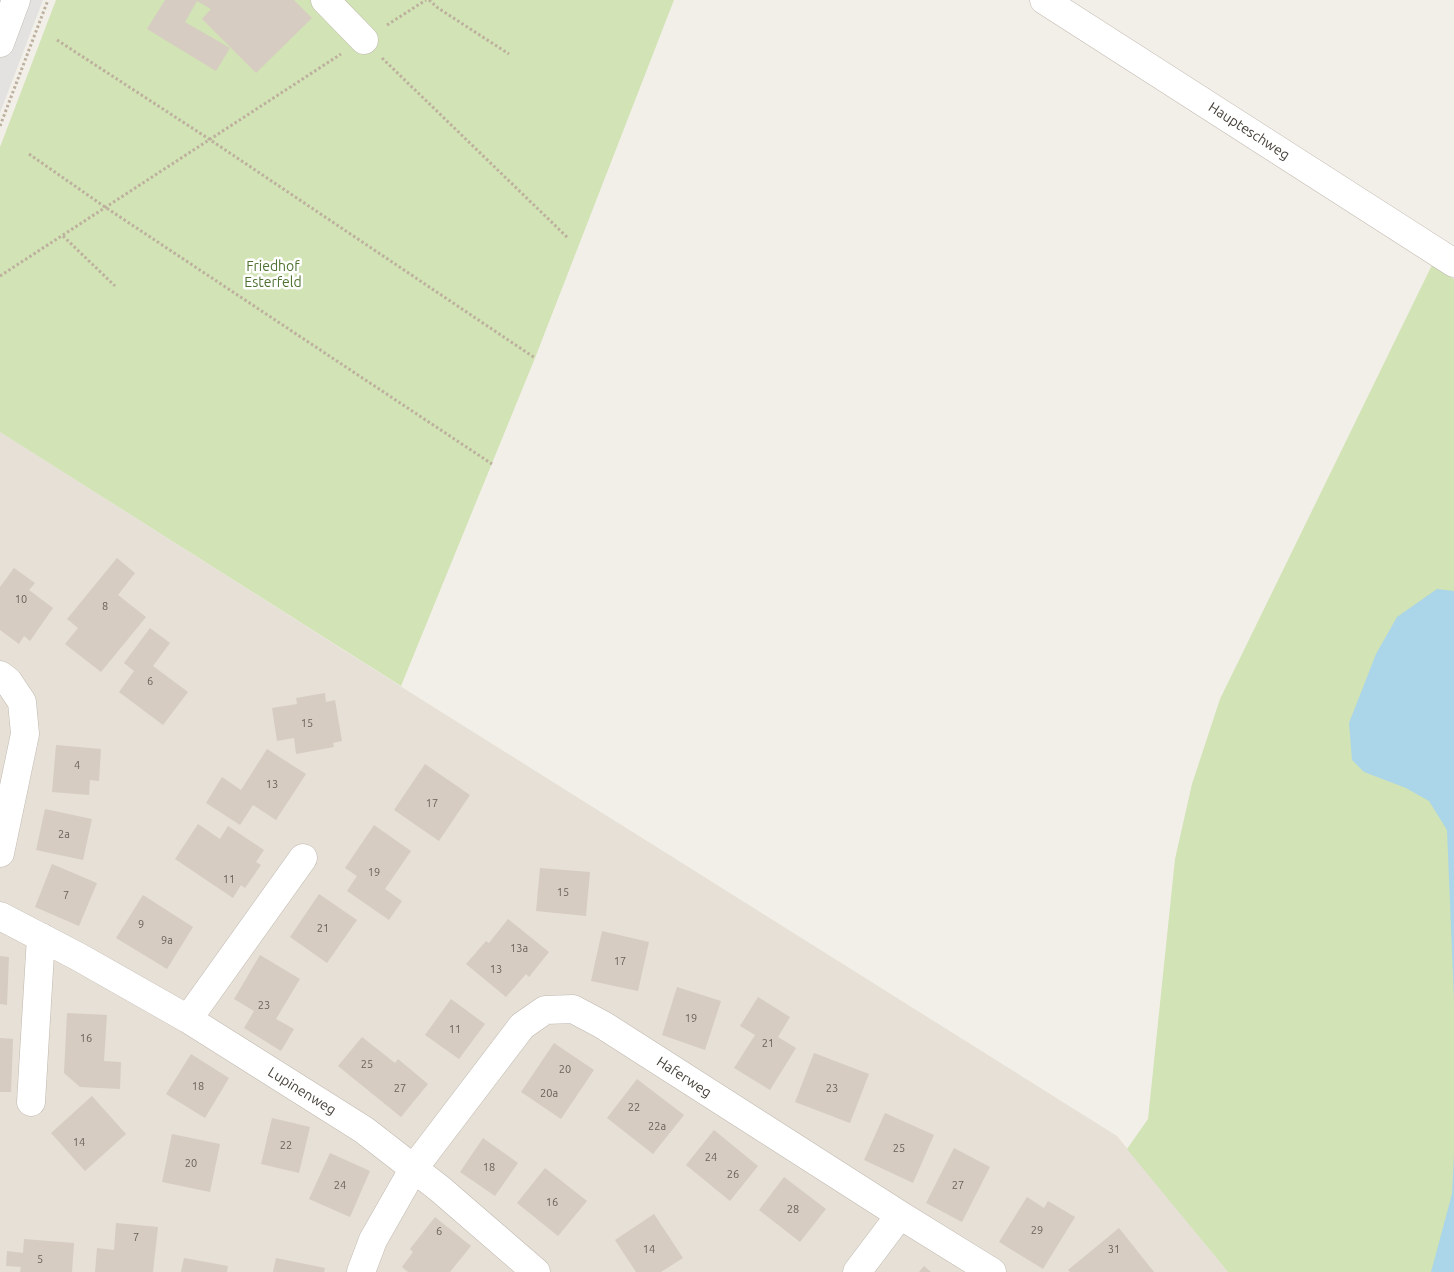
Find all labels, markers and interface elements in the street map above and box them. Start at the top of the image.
street label: Haupteschweg [1205,98,1293,164]
park label: Friedhof Esterfeld [244,258,302,290]
house number: 10 [15,592,27,606]
house number: 8 [102,599,108,613]
house number: 6 [147,674,153,688]
house number: 15 [301,716,313,730]
house number: 4 [74,758,80,772]
house number: 13 [266,777,278,791]
house number: 17 [426,796,438,810]
house number: 2a [58,827,70,841]
house number: 19 [368,865,380,879]
house number: 11 [223,872,235,886]
house number: 15 [557,885,569,899]
house number: 7 [63,888,69,902]
house number: 9 [138,917,144,931]
house number: 21 [317,921,329,935]
house number: 9a [161,933,173,947]
house number: 13a [510,941,528,955]
house number: 17 [614,954,626,968]
house number: 13 [490,962,502,976]
house number: 23 [258,998,270,1012]
house number: 19 [685,1011,697,1025]
house number: 11 [449,1022,461,1036]
house number: 16 [80,1031,92,1045]
house number: 21 [762,1036,774,1050]
street label: Haferweg [653,1053,715,1101]
house number: 25 [361,1057,373,1071]
house number: 20 [559,1062,571,1076]
street label: Lupinenweg [265,1063,339,1119]
house number: 18 [192,1079,204,1093]
house number: 27 [394,1081,406,1095]
house number: 23 [826,1081,838,1095]
house number: 20a [540,1086,558,1100]
house number: 22 [628,1100,640,1114]
house number: 22a [648,1119,666,1133]
house number: 14 [73,1135,85,1149]
house number: 22 [280,1138,292,1152]
house number: 25 [893,1141,905,1155]
house number: 24 [705,1150,717,1164]
house number: 20 [185,1156,197,1170]
house number: 18 [483,1160,495,1174]
house number: 26 [727,1167,739,1181]
house number: 24 [334,1178,346,1192]
house number: 27 [952,1178,964,1192]
house number: 16 [546,1195,558,1209]
house number: 28 [787,1202,799,1216]
house number: 29 [1031,1223,1043,1237]
house number: 6 [436,1224,442,1238]
house number: 7 [133,1230,139,1244]
house number: 14 [643,1242,655,1256]
house number: 31 [1108,1242,1120,1256]
house number: 5 [37,1252,43,1266]

